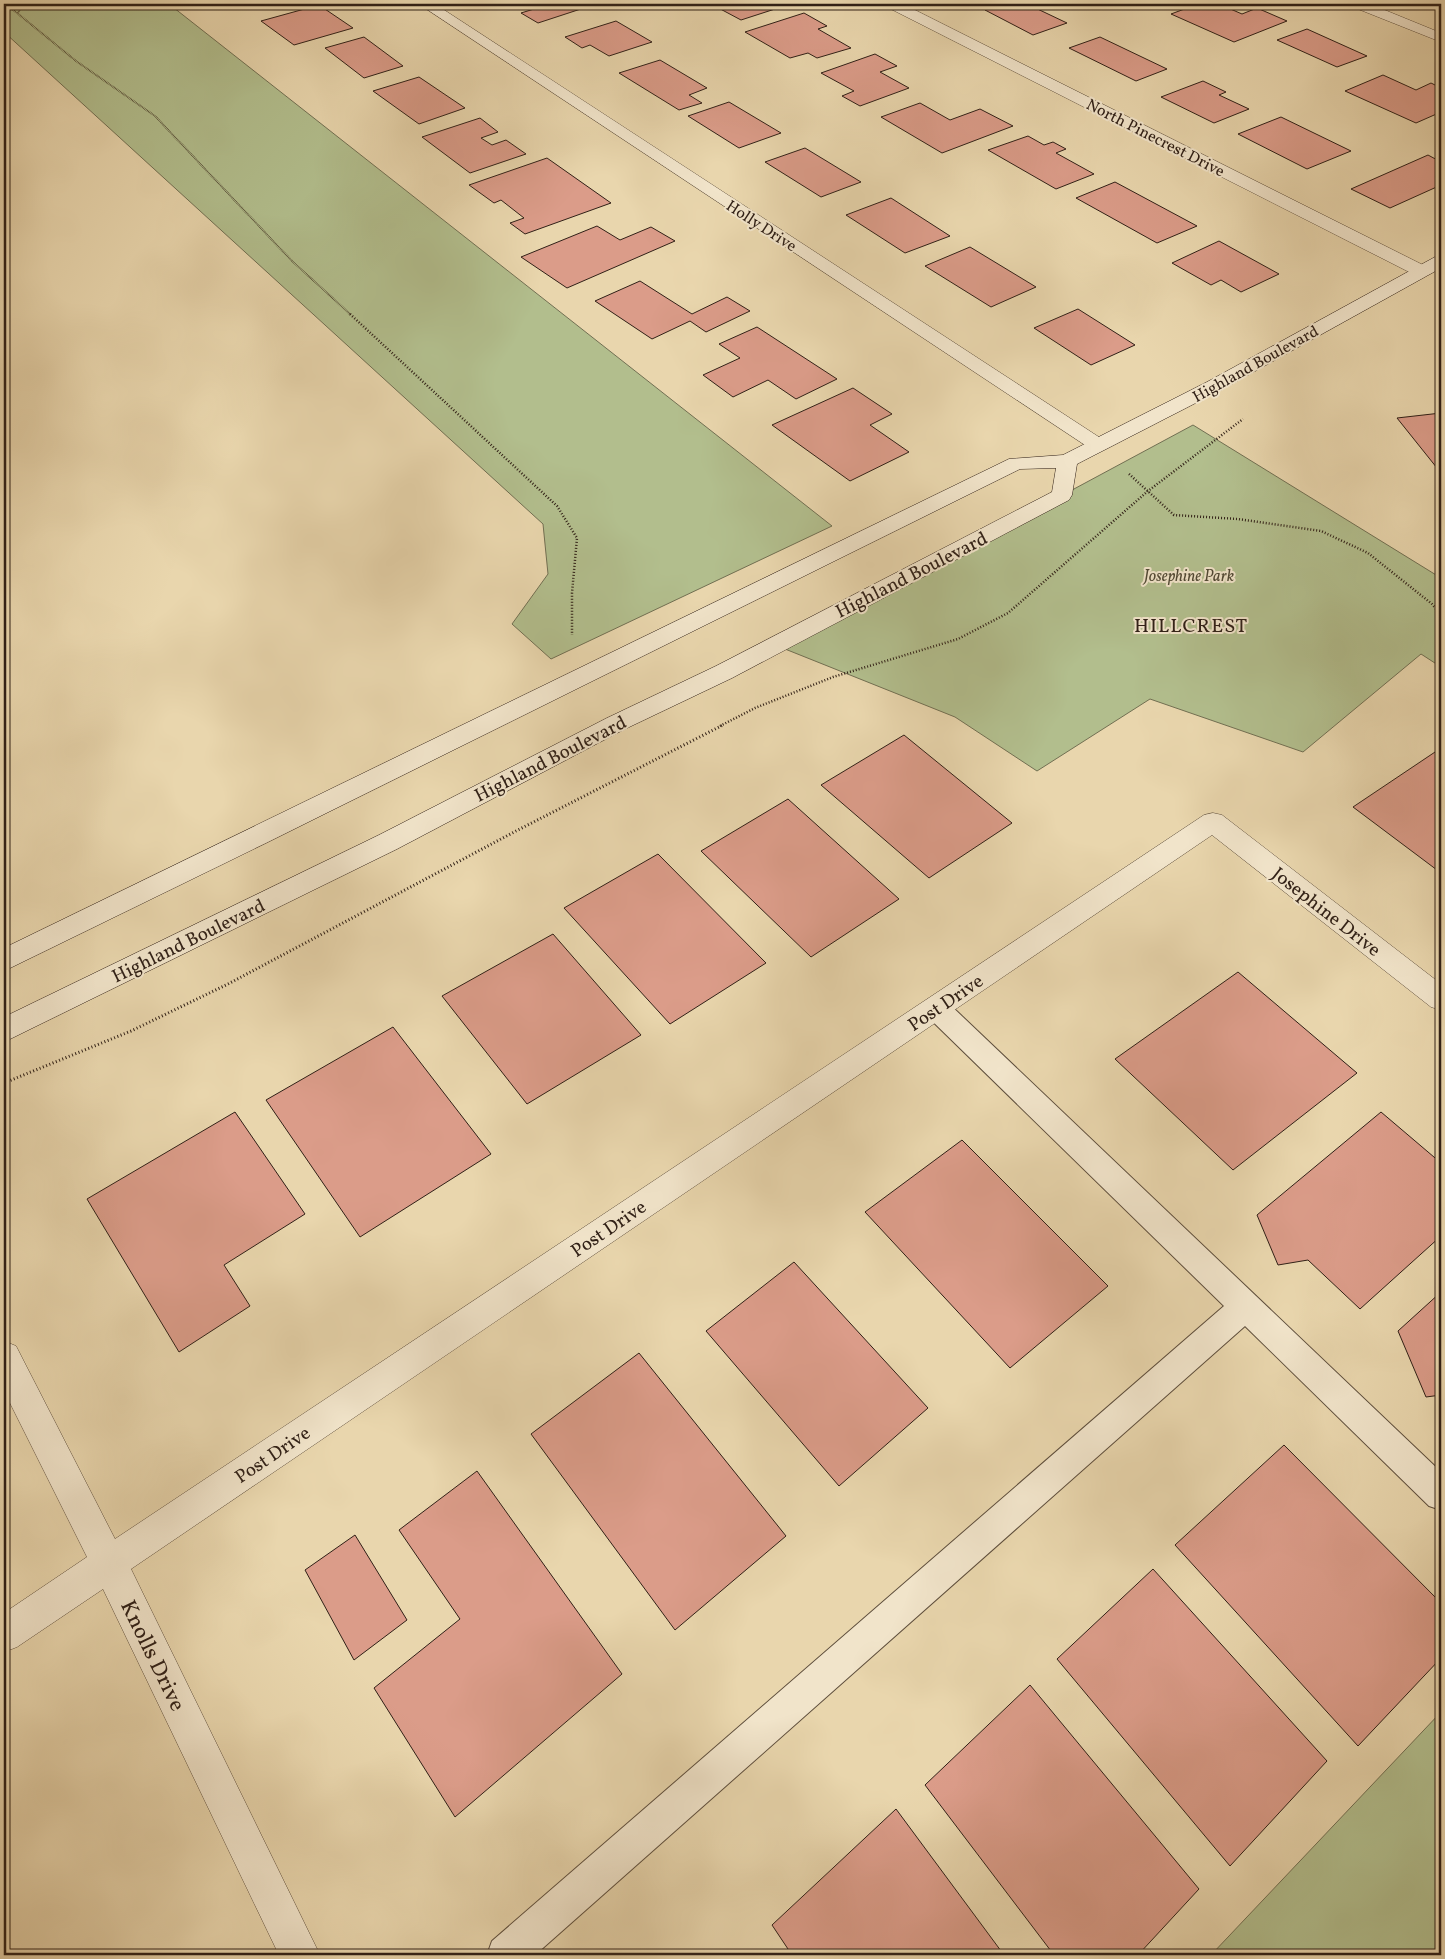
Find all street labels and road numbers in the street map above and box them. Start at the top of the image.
street label: North Pinecrest Drive [1082,94,1228,183]
street label: Holly Drive [721,196,801,258]
street label: Highland Boulevard [1189,321,1323,409]
street label: Highland Boulevard [831,526,992,625]
street label: Highland Boulevard [470,710,631,809]
street label: Josephine Drive [1266,862,1386,963]
street label: Highland Boulevard [108,893,270,990]
street label: Post Drive [903,969,989,1038]
street label: Post Drive [566,1195,652,1264]
street label: Post Drive [230,1421,316,1490]
street label: Knolls Drive [111,1595,192,1717]

